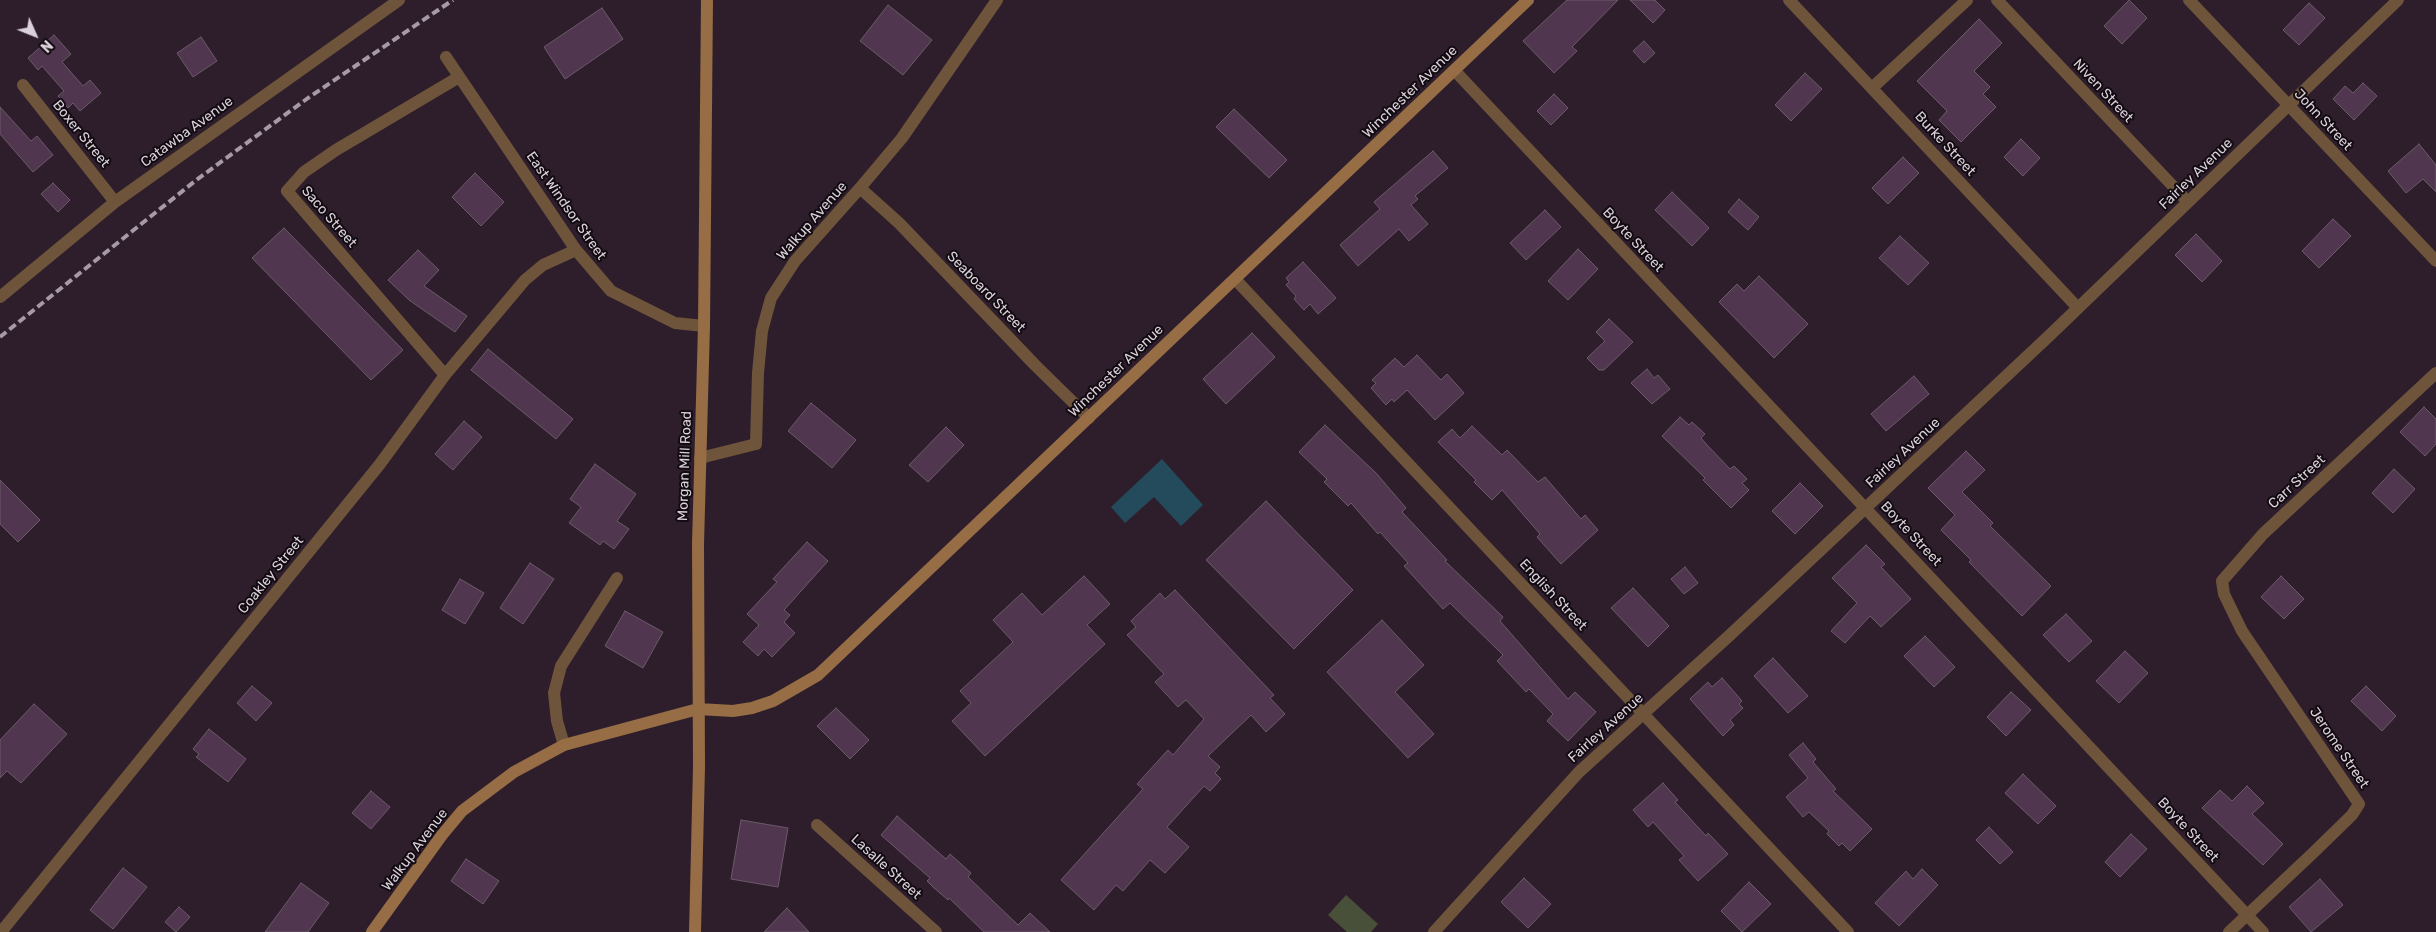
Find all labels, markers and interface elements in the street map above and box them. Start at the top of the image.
north arrow [10,10,60,60]
text: N [37,36,56,55]
street label: Winchester Avenue [1359,42,1461,142]
street label: Niven Street [2069,56,2137,126]
street label: John Street [2290,86,2356,154]
street label: Catawba Avenue [138,93,236,171]
street label: Boxer Street [49,97,113,171]
street label: Burke Street [1911,108,1979,180]
street label: Fairley Avenue [2156,135,2236,213]
street label: East Windsor Street [522,149,610,263]
street label: Walkup Avenue [773,178,851,264]
street label: Saco Street [298,183,360,251]
street label: Boyte Street [1599,204,1667,276]
street label: Seaboard Street [943,248,1029,336]
street label: Winchester Avenue [1065,321,1167,421]
street label: Morgan Mill Road [675,411,695,521]
street label: Fairley Avenue [1862,414,1944,492]
street label: Carr Street [2265,451,2329,513]
street label: Boyte Street [1877,498,1945,570]
street label: Coakley Street [235,533,307,617]
street label: English Street [1516,556,1590,634]
street label: Fairley Avenue [1565,690,1647,766]
street label: Jerome Street [2306,704,2372,792]
street label: Boyte Street [2154,794,2222,866]
street label: Walkup Avenue [379,806,451,894]
street label: Lasalle Street [847,831,925,903]

